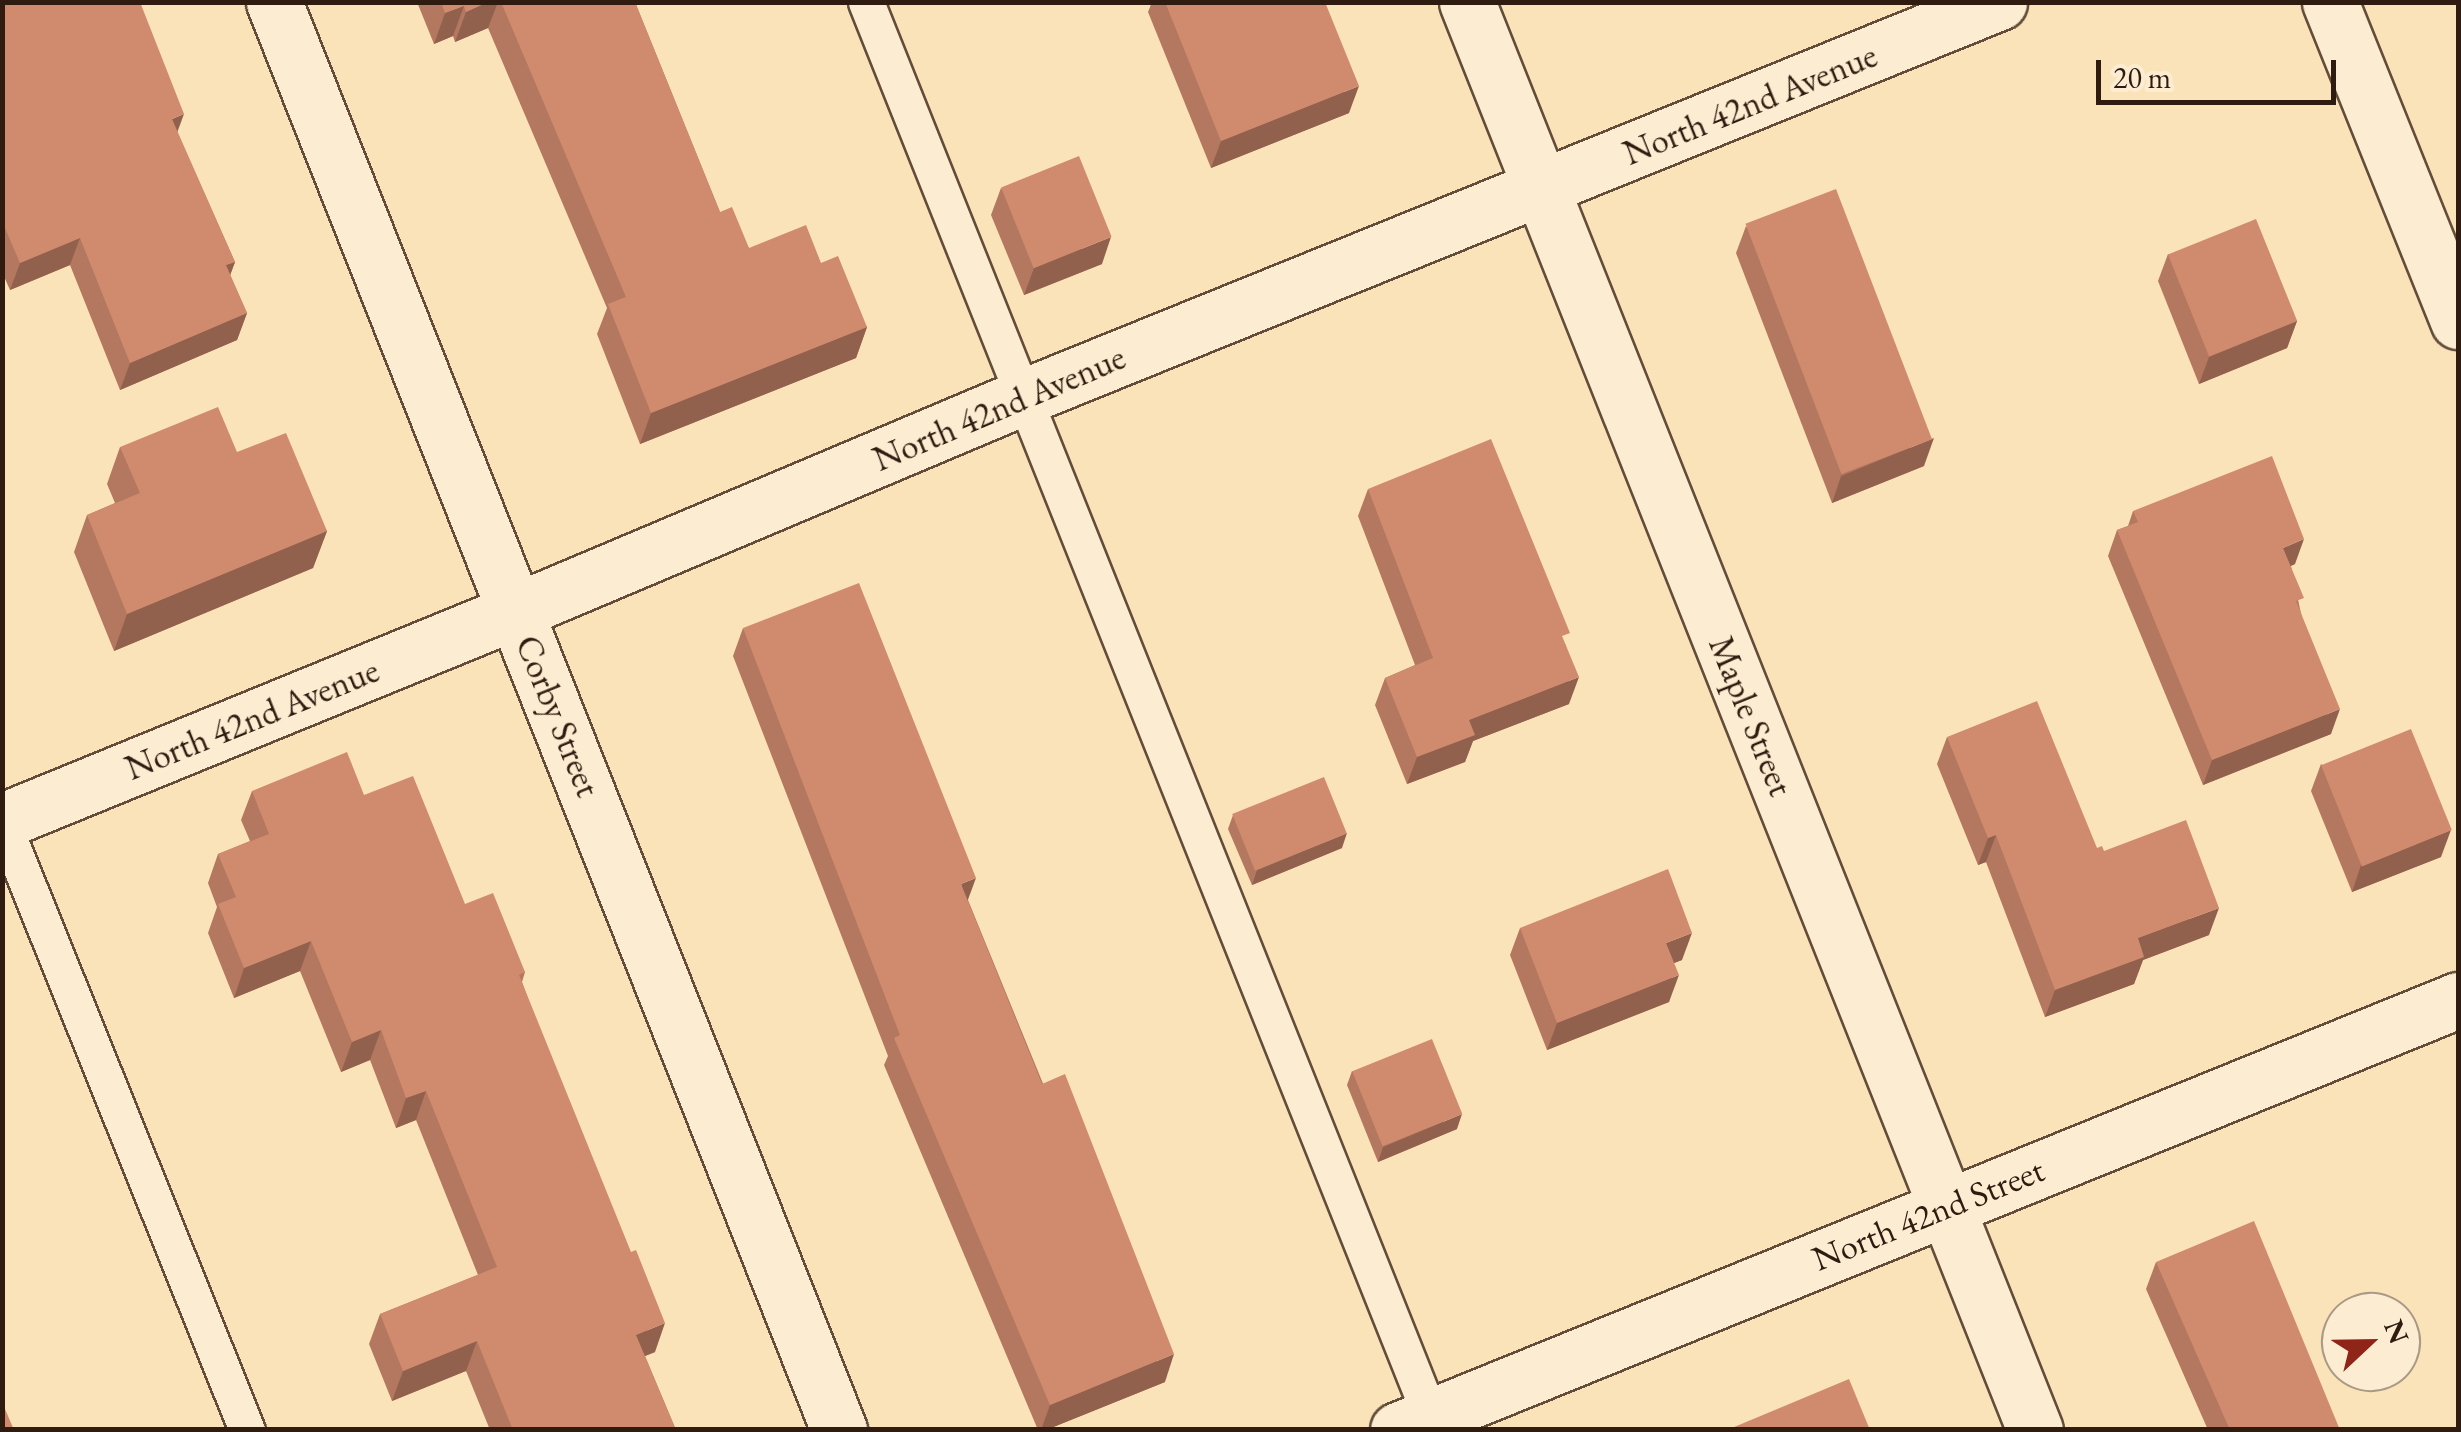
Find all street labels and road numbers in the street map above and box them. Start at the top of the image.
street label: North 42nd Avenue [1617,34,1883,174]
street label: North 42nd Avenue [867,336,1131,480]
street label: Corby Street [507,629,609,803]
street label: Maple Street [1700,630,1802,802]
street label: North 42nd Avenue [119,649,385,789]
street label: North 42nd Street [1806,1148,2050,1280]

